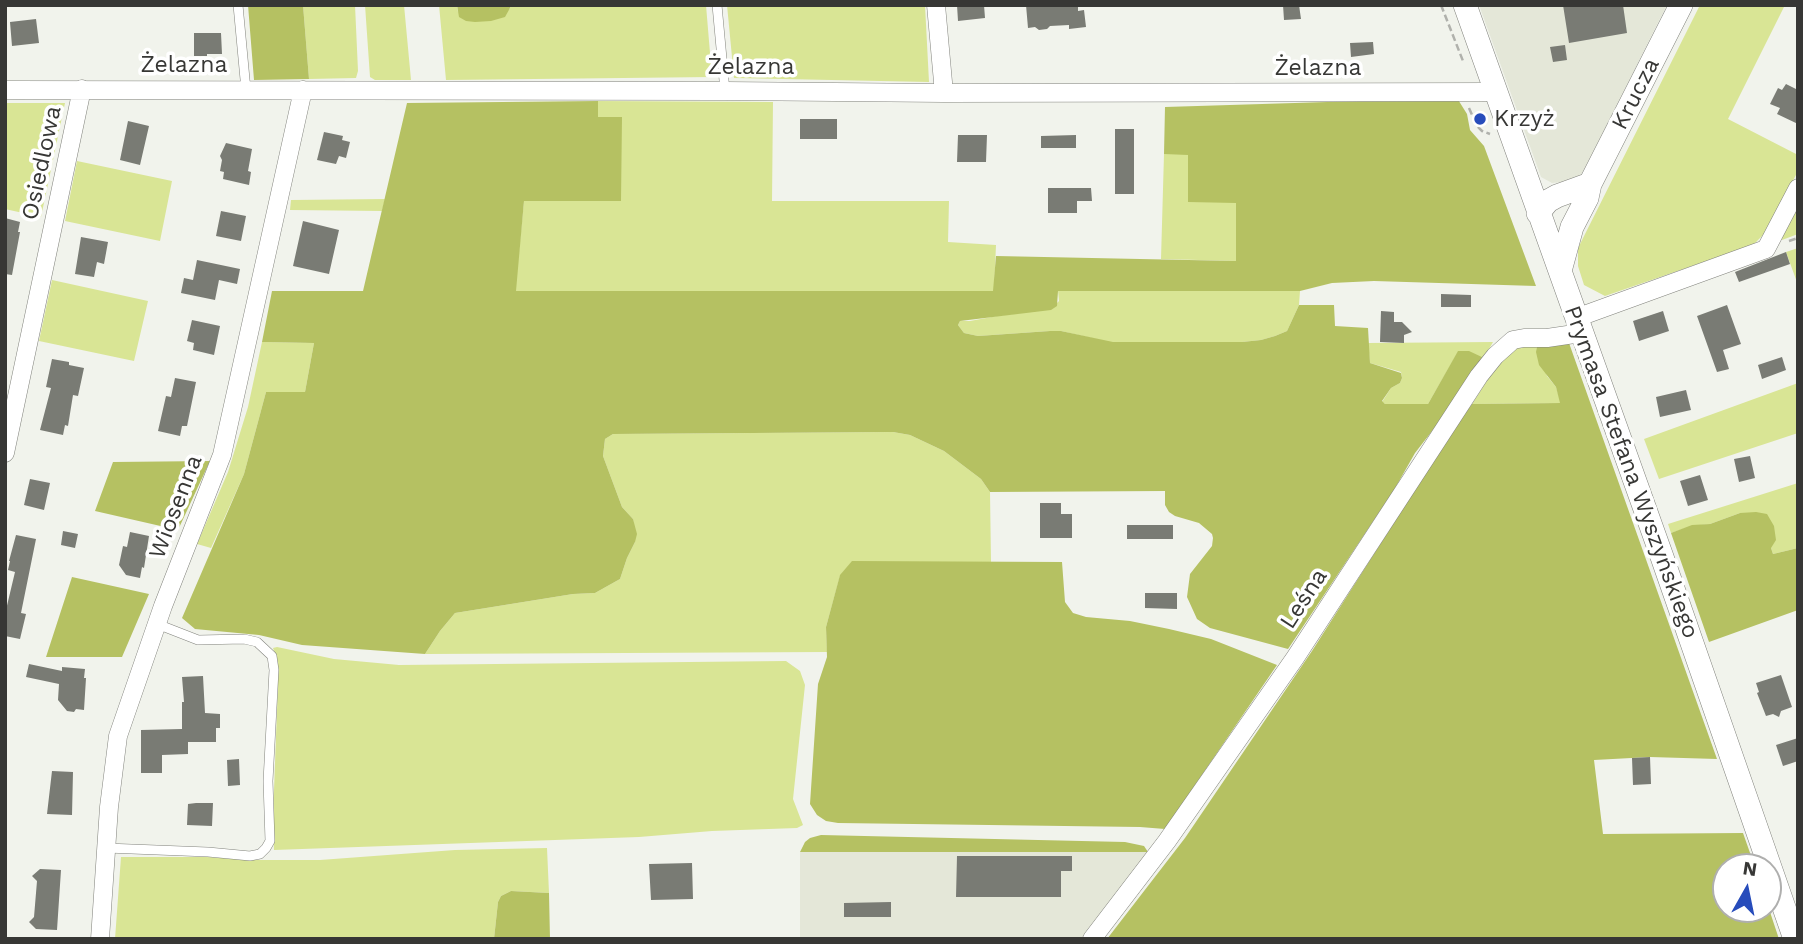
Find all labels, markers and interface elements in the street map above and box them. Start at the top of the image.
street label: Żelazna [141,51,227,79]
street label: Żelazna [708,53,794,81]
street label: Żelazna [1275,54,1361,82]
street label: Krucza [1606,54,1666,134]
street label: Osiedlowa [16,104,68,222]
place label: Krzyż [1494,105,1555,133]
marker: Krzyż [1472,111,1488,127]
street label: Prymasa Stefana Wyszyńskiego [1558,302,1704,642]
street label: Wiosenna [144,451,208,563]
street label: Leśna [1274,564,1334,634]
north arrow [1712,853,1782,923]
text: N [1741,856,1759,881]

